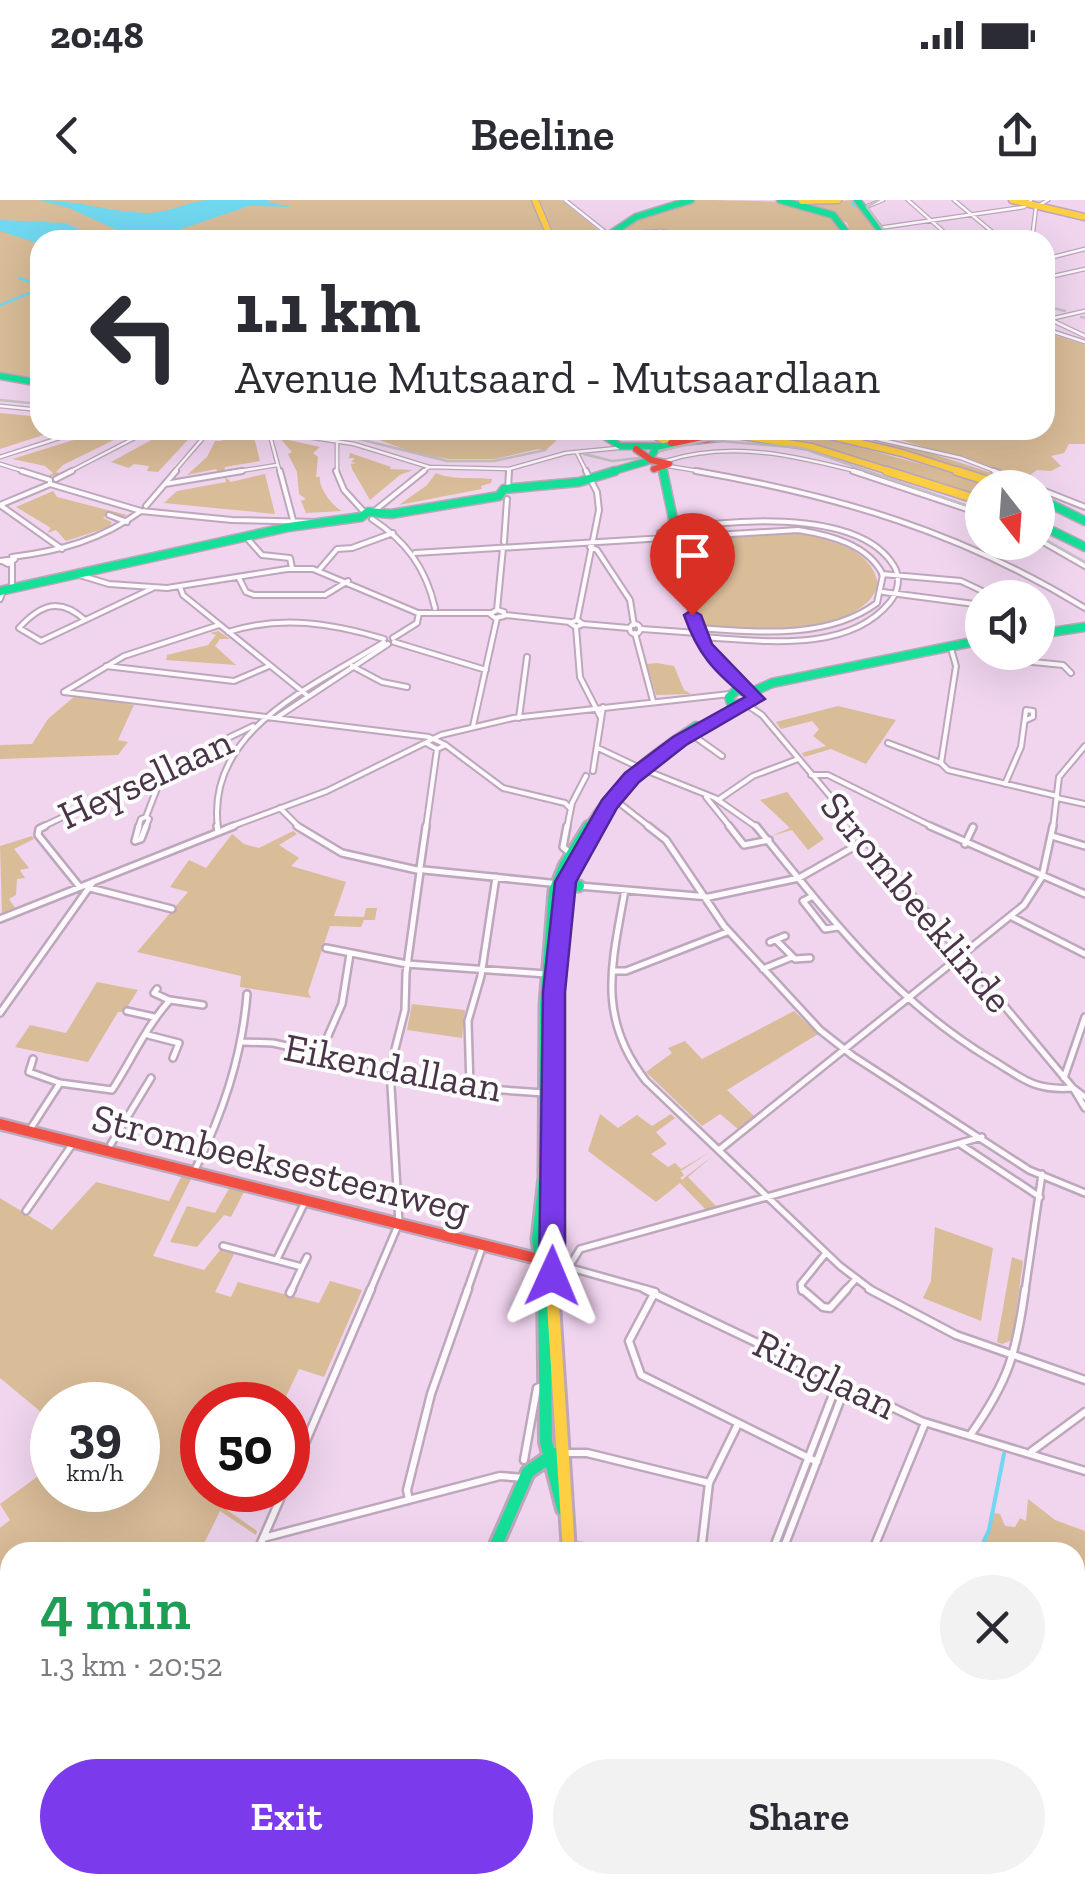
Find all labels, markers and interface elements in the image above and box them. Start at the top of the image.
text: 20:48 [50,12,144,58]
icon: back [40,108,95,163]
text: Beeline [470,108,615,162]
icon: share [990,108,1045,163]
text: 1.1 km [235,266,421,350]
icon: left [70,270,200,400]
text: Avenue Mutsaard - Mutsaardlaan [235,351,880,405]
north arrow [965,470,1055,560]
map controls [965,470,1055,670]
pin [650,513,735,616]
icon: arrive [665,528,720,583]
button: sound [965,580,1055,670]
street label: Heysellaan [50,717,240,839]
street label: Strombeeklinde [811,782,1023,1022]
street label: Eikendallaan [280,1022,506,1112]
street label: Strombeeksesteenweg [87,1093,475,1233]
position arrow [500,1224,604,1328]
street label: Ringlaan [746,1319,904,1429]
speed limit sign: 50 [180,1382,310,1512]
text: 39 [68,1405,122,1465]
text: km/h [66,1457,124,1487]
text: 4 min [40,1572,191,1644]
button: close [940,1575,1045,1680]
text: 1.3 km · 20:52 [40,1646,223,1684]
button: Exit [40,1759,533,1874]
button: Share [553,1759,1045,1874]

